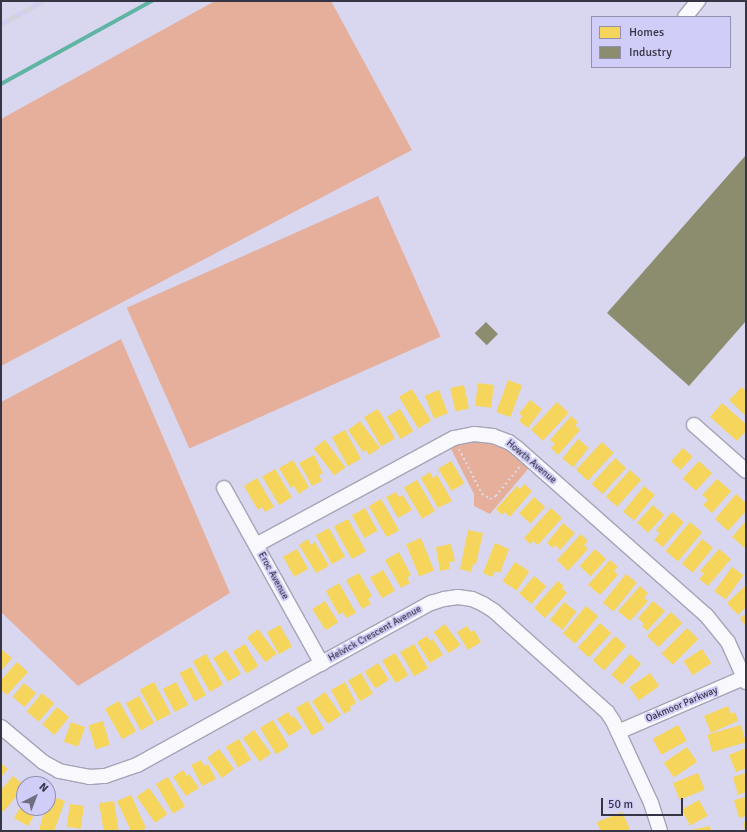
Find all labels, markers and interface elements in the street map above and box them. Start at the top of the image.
legend [591,16,731,68]
text: Homes [629,25,664,40]
text: Industry [629,45,672,60]
street label: Howth Avenue [504,438,558,486]
street label: Eroc Avenue [255,550,291,602]
street label: Helvick Crescent Avenue [326,603,424,665]
street label: Oakmoor Parkway [644,684,720,726]
north arrow [16,776,56,816]
text: N [37,780,51,795]
scale bar [603,790,685,816]
text: 50 m [608,797,633,812]

